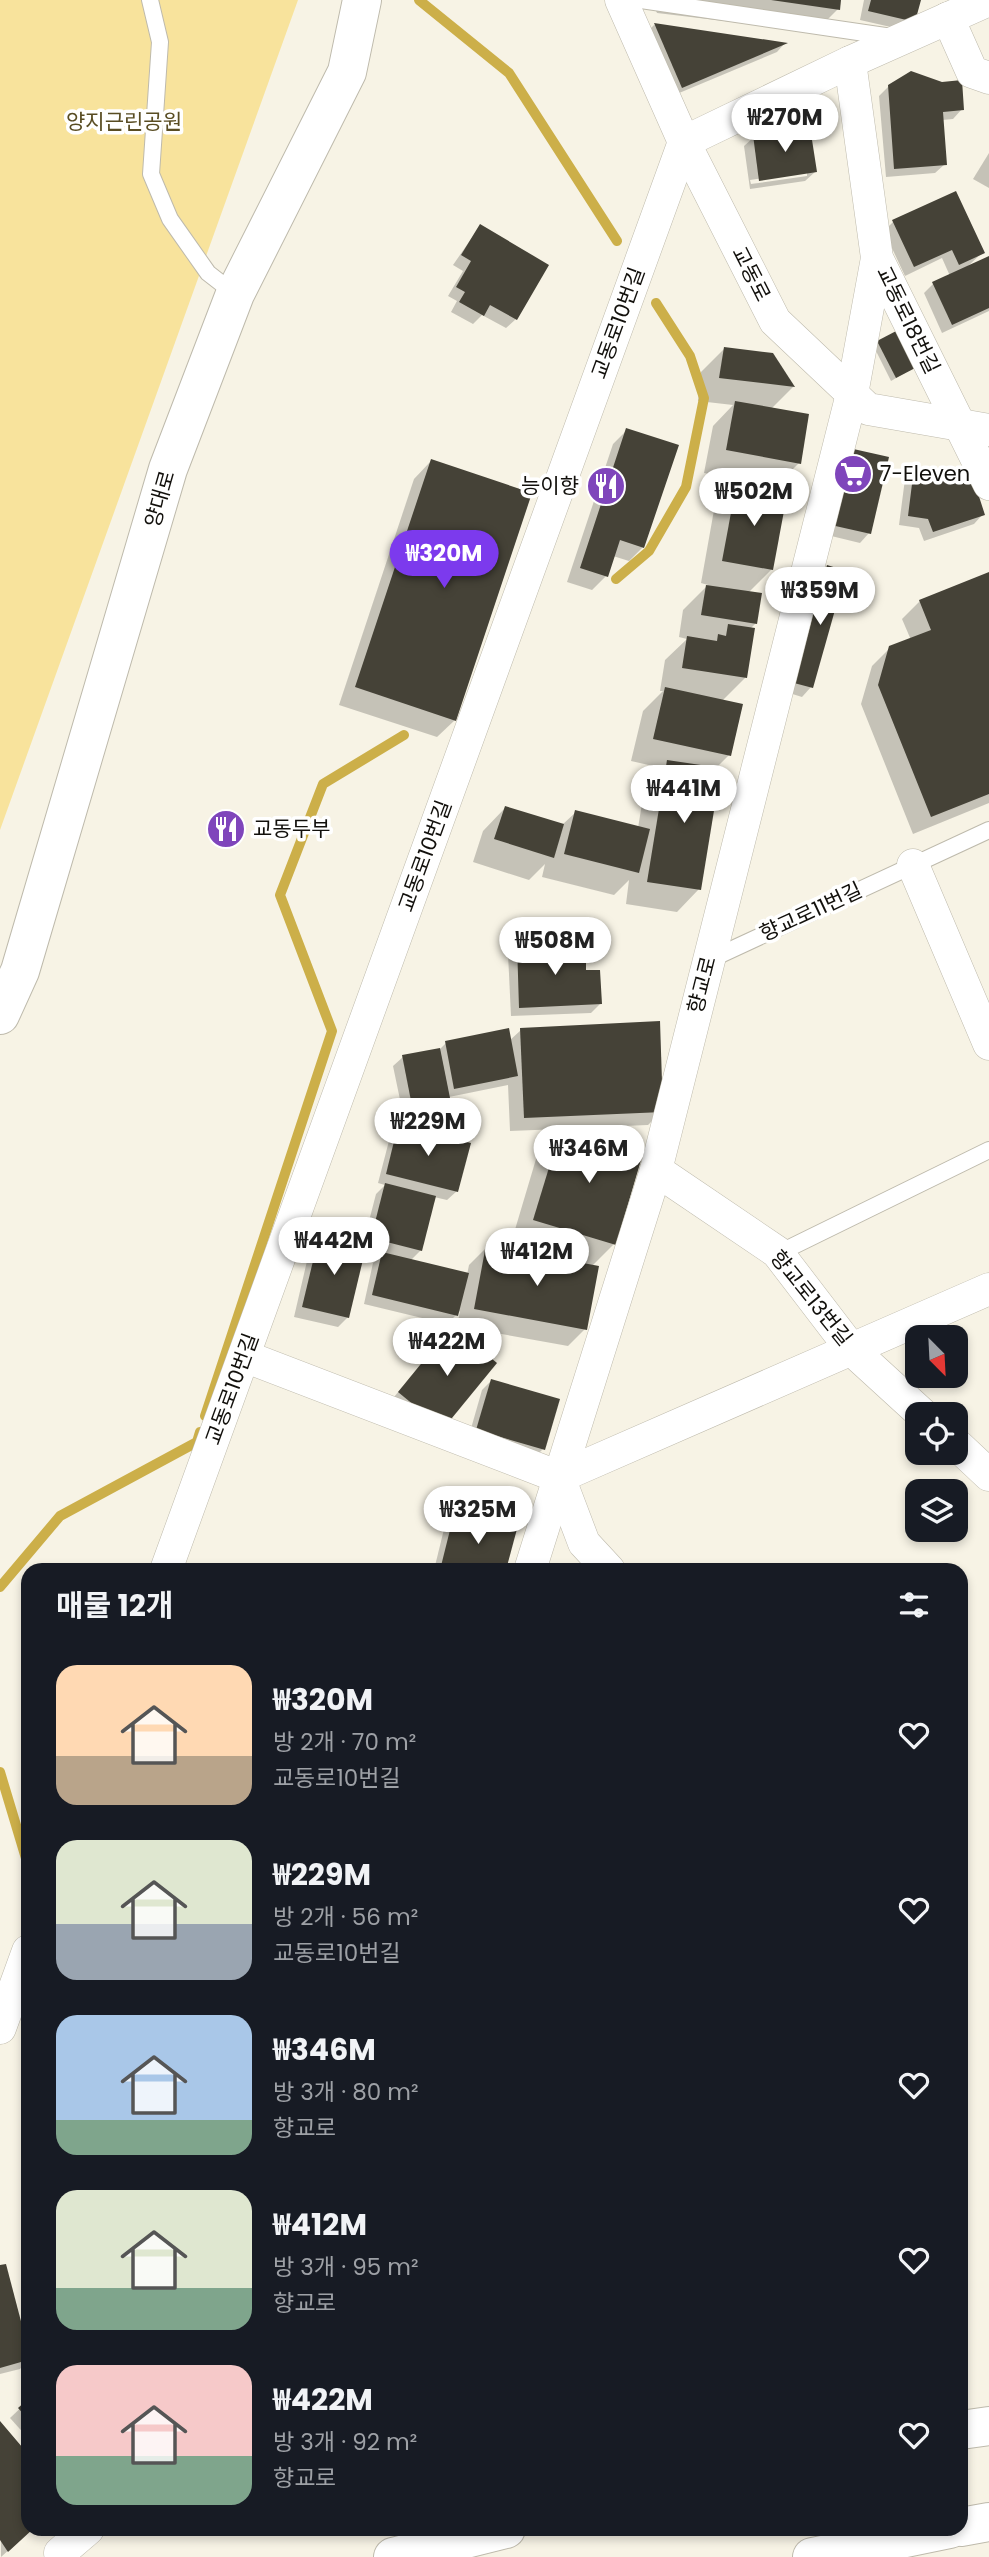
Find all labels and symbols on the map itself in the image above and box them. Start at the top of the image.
pin: ₩270M [736,94,834,154]
park label: 양지근린공원 [66,107,182,136]
street label: 교동로 [725,241,778,306]
street label: 교동로18번길 [870,261,947,379]
street label: 교동로10번길 [584,263,651,383]
supermarket icon: 7-Eleven [832,453,874,495]
place label: 7-Eleven [880,459,970,488]
restaurant icon: 능이향 [585,465,627,507]
street label: 양대로 [138,467,181,531]
pin: ₩502M [705,468,803,528]
place label: 능이향 [521,471,579,500]
pin: ₩320M [395,530,493,590]
pin: ₩359M [771,568,869,627]
pin: ₩441M [635,766,733,825]
street label: 교동로10번길 [391,796,458,916]
restaurant icon: 교동두부 [205,808,247,850]
place label: 교동두부 [253,814,330,843]
street label: 향교로11번길 [755,875,867,948]
pin: ₩508M [506,918,604,977]
street label: 향교로 [680,953,723,1017]
pin: ₩229M [379,1098,477,1158]
pin: ₩346M [540,1126,638,1185]
pin: ₩442M [285,1218,383,1277]
pin: ₩412M [488,1228,586,1288]
street label: 향교로13번길 [764,1244,859,1352]
pin: ₩422M [398,1318,496,1378]
north arrow [905,1325,968,1388]
street label: 교동로10번길 [198,1329,265,1449]
pin: ₩325M [429,1486,527,1546]

